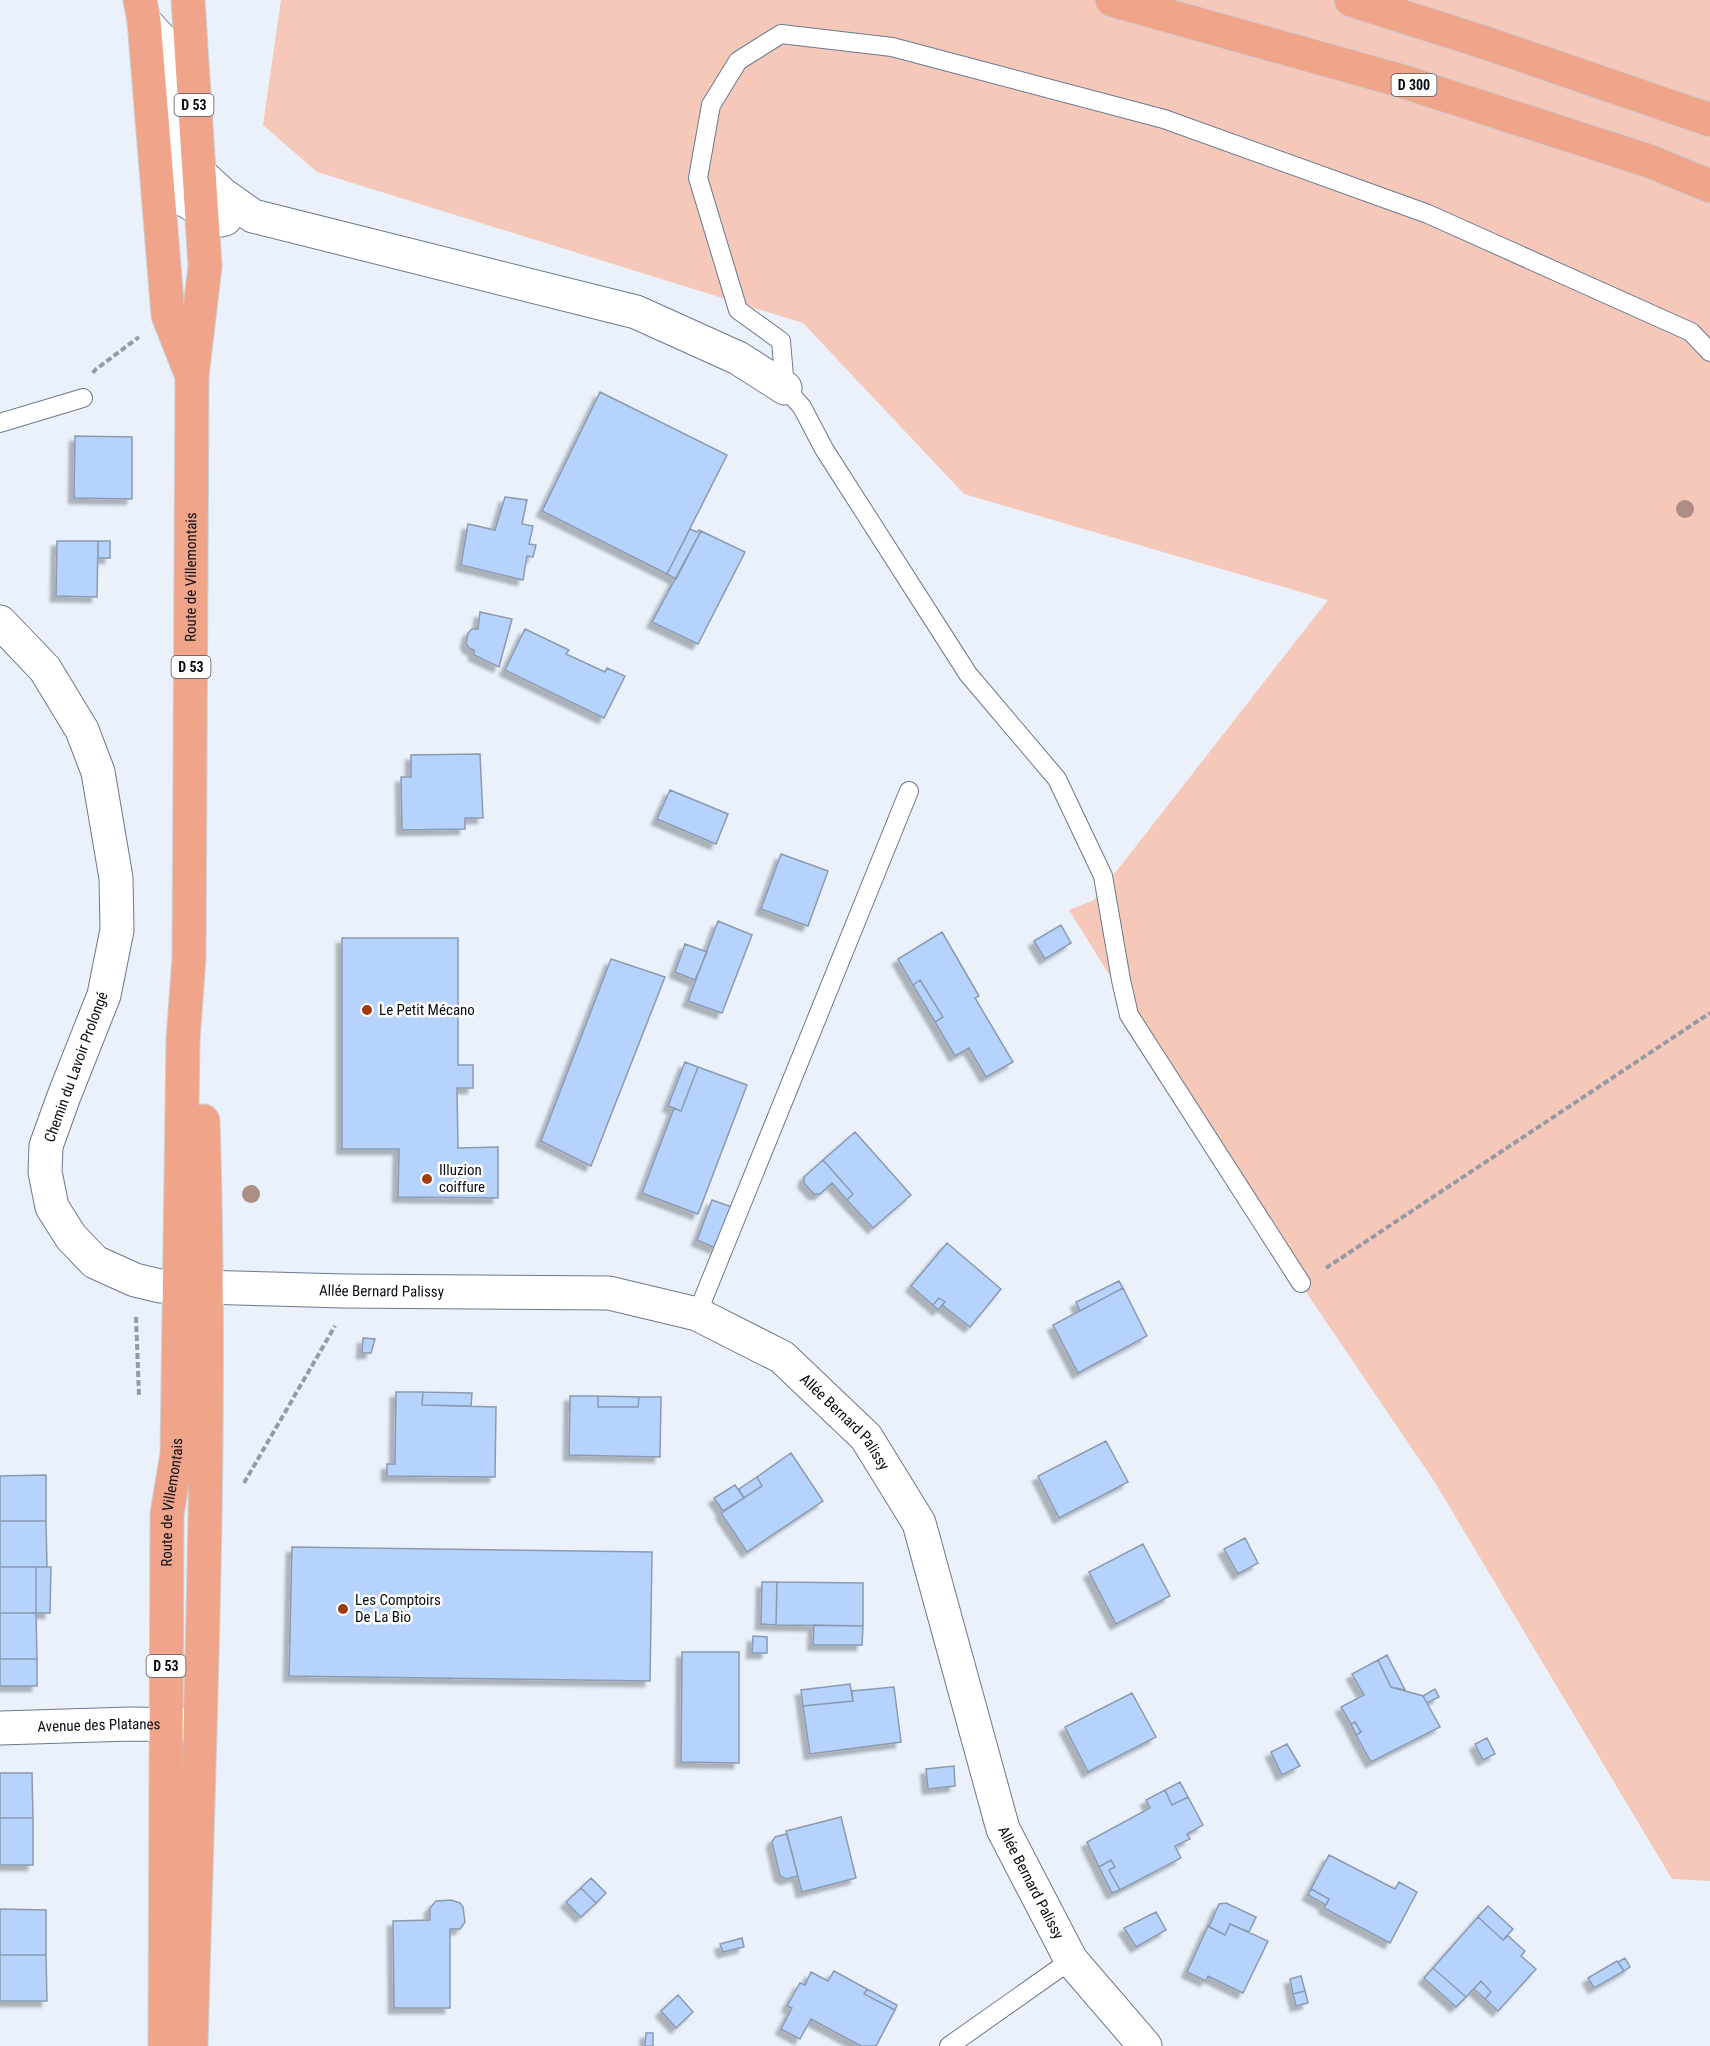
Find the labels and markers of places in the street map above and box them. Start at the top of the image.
place label: Le Petit Mécano [379,1001,475,1019]
marker: Le Petit Mécano [360,1003,374,1017]
place label: Illuzion coiffure [439,1161,485,1196]
marker: Illuzion coiffure [420,1172,434,1186]
place label: Les Comptoirs De La Bio [355,1591,441,1626]
marker: Les Comptoirs De La Bio [336,1602,350,1616]

